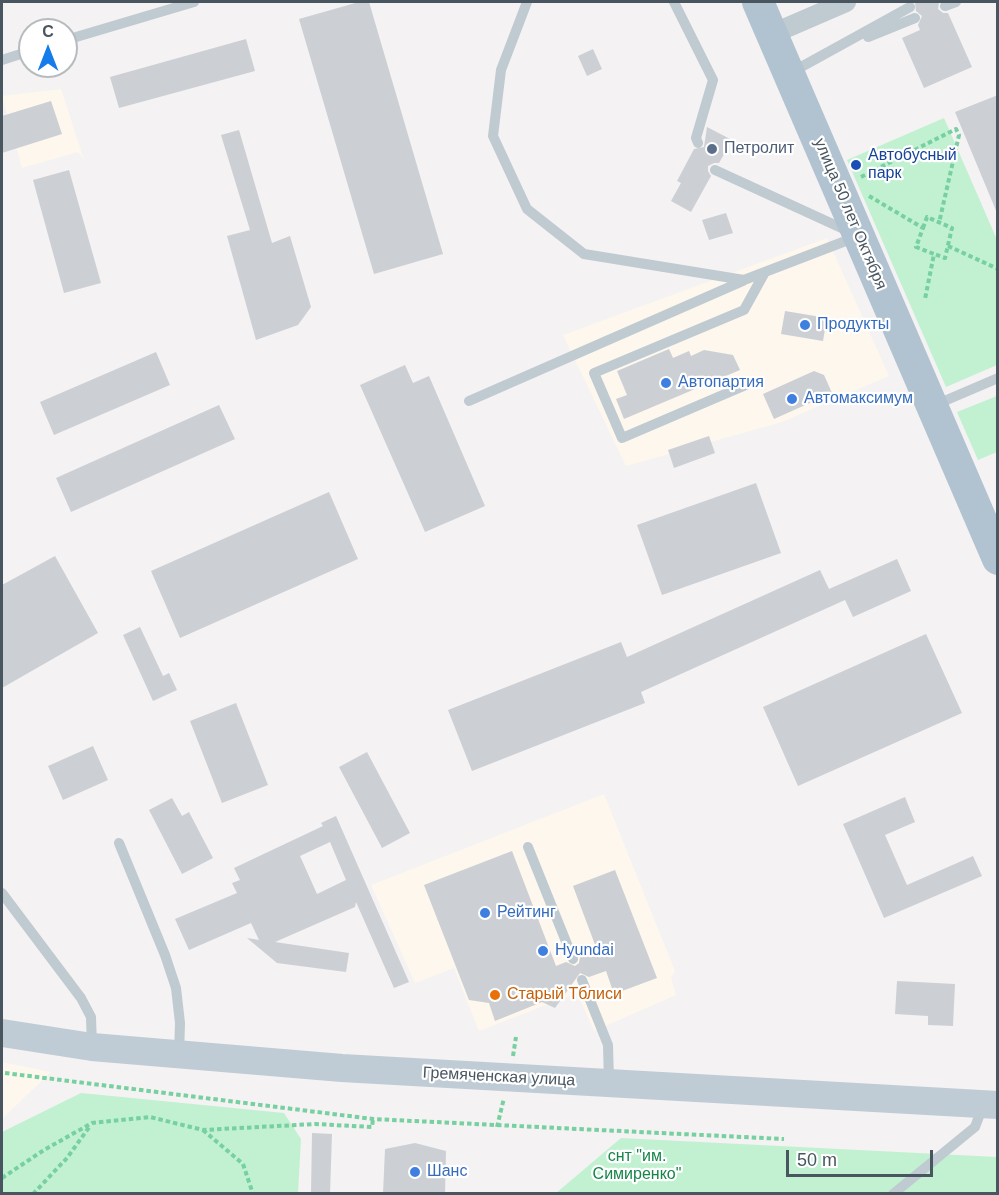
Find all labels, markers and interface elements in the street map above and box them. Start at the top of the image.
north arrow [18,18,78,78]
text: С [42,23,54,40]
street label: улица 50 лет Октября [809,136,891,292]
place label: Петролит [724,139,794,159]
marker: Петролит [705,142,719,156]
place label: Автобусный парк [868,146,957,184]
marker: Автобусный парк [849,158,863,172]
place label: Продукты [817,315,889,335]
marker: Продукты [798,318,812,332]
place label: Автопартия [678,373,764,393]
marker: Автопартия [659,376,673,390]
place label: Автомаксимум [804,389,913,409]
marker: Автомаксимум [785,392,799,406]
place label: Рейтинг [497,903,556,923]
marker: Рейтинг [478,906,492,920]
place label: Hyundai [555,941,614,961]
marker: Hyundai [536,944,550,958]
place label: Старый Тблиси [507,985,622,1005]
marker: Старый Тблиси [488,988,502,1002]
street label: Гремяченская улица [422,1063,576,1091]
scale bar [789,1138,936,1176]
park label: снт "им. Симиренко" [593,1147,681,1185]
text: 50 m [797,1150,837,1170]
place label: Шанс [427,1162,467,1182]
marker: Шанс [408,1165,422,1179]

